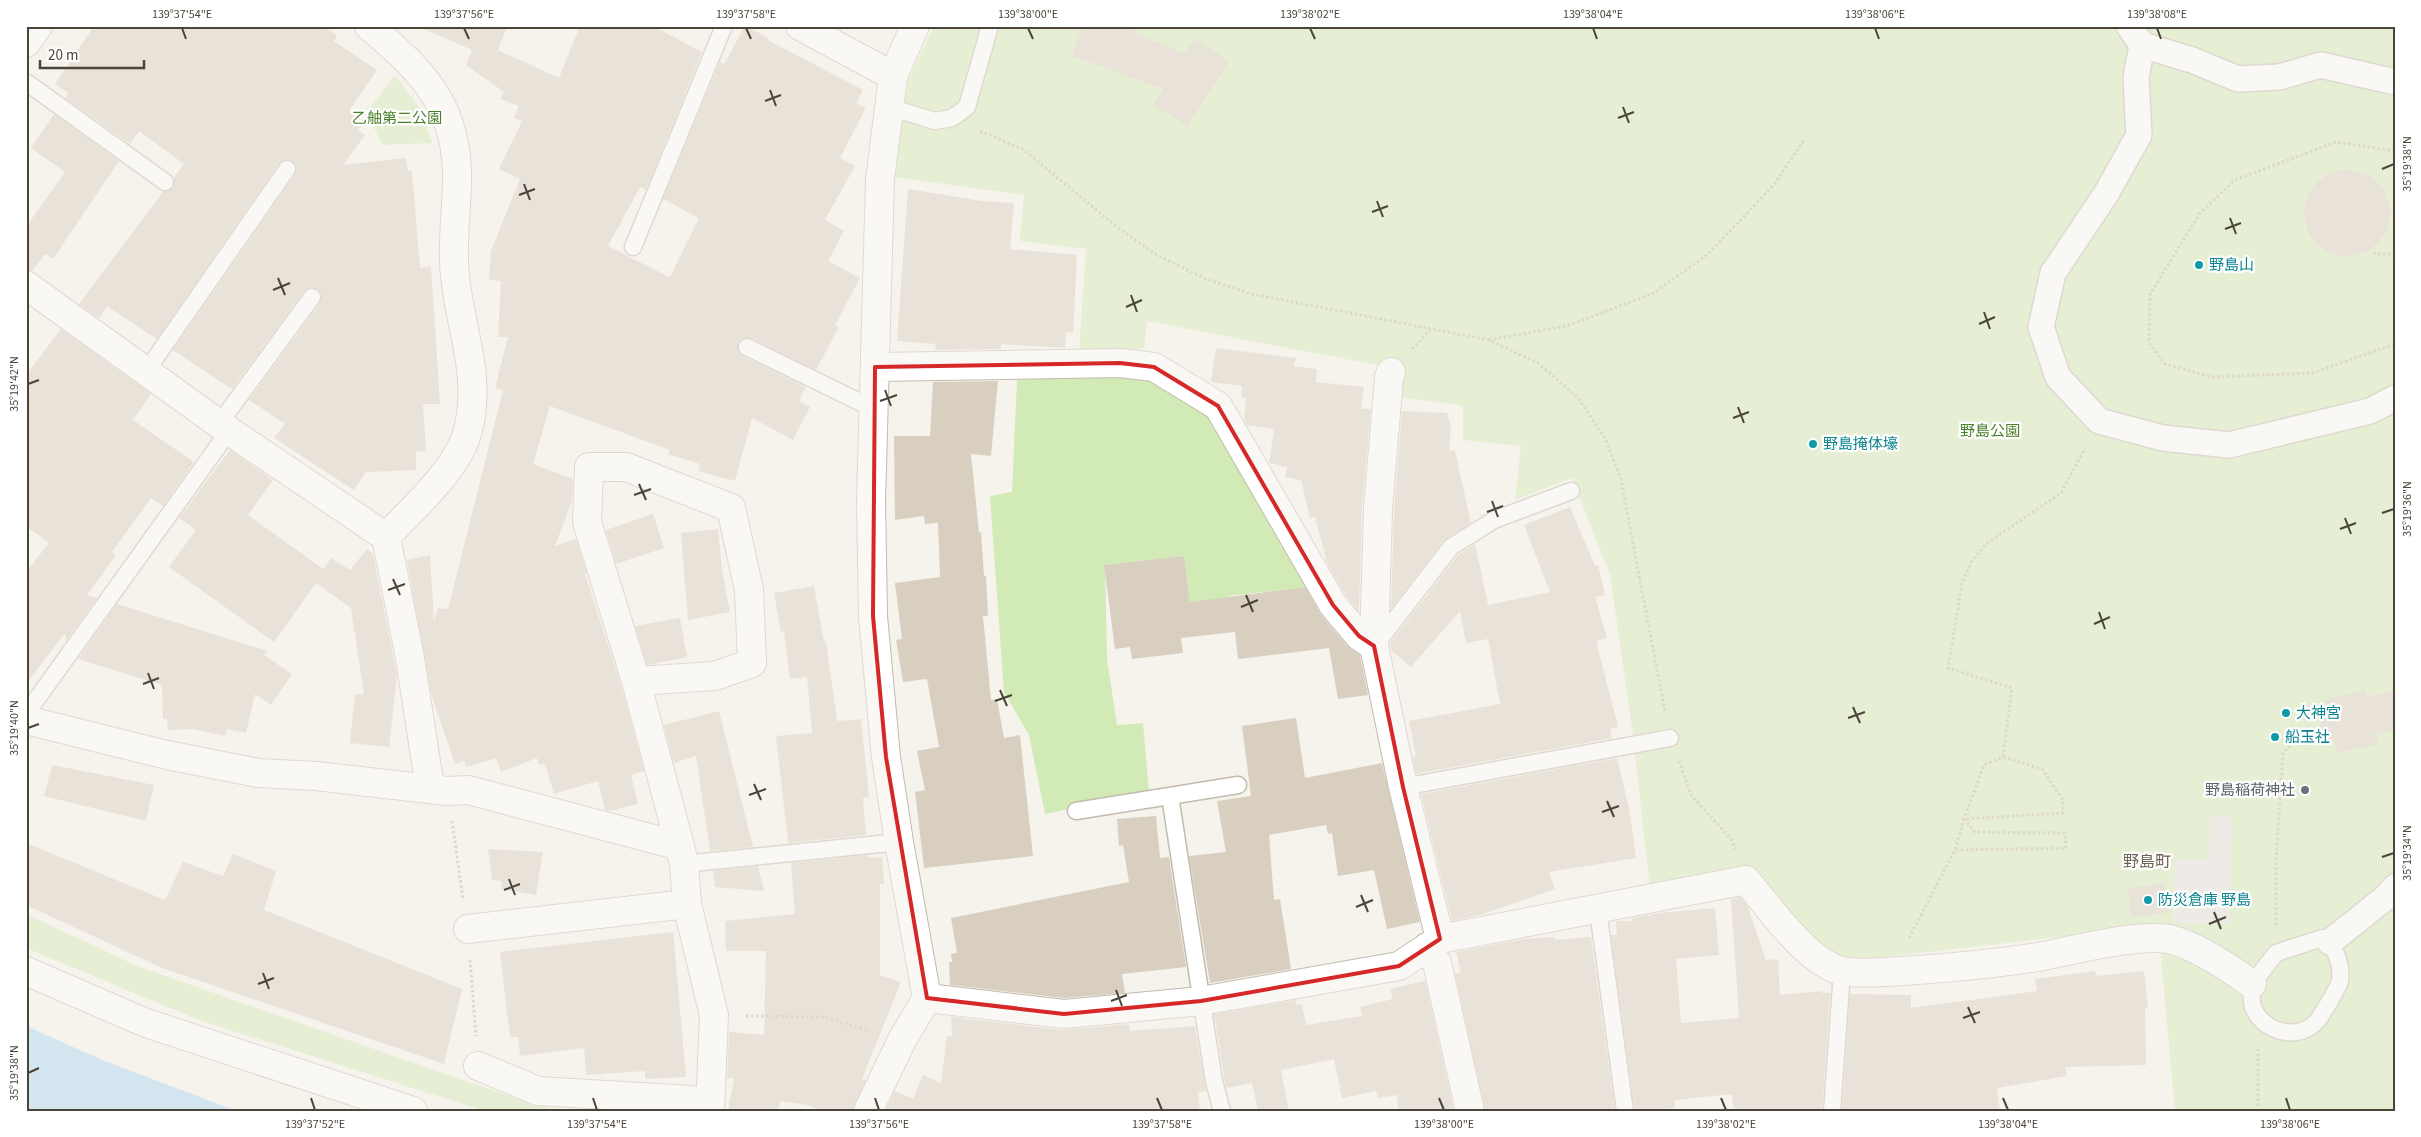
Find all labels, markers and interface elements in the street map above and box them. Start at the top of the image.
text: 139°37'54"E [152,6,212,23]
text: 139°37'56"E [434,6,494,23]
text: 139°37'58"E [716,6,776,23]
text: 139°38'00"E [998,6,1058,23]
text: 139°38'02"E [1280,6,1340,23]
text: 139°38'04"E [1563,6,1623,23]
text: 139°38'06"E [1845,6,1905,23]
text: 139°38'08"E [2127,6,2187,23]
scale bar [40,38,144,70]
text: 20 m [48,45,78,66]
park label: 乙舳第二公園 [352,108,442,129]
text: 35°19'38"N [2399,136,2416,192]
place label: 野島山 [2209,255,2254,276]
marker: 野島山 [2193,259,2205,271]
text: 35°19'42"N [6,356,23,412]
park label: 野島公園 [1960,421,2020,442]
place label: 野島掩体壕 [1823,434,1898,455]
marker: 野島掩体壕 [1807,438,1819,450]
text: 35°19'36"N [2399,481,2416,537]
text: 35°19'40"N [6,700,23,756]
place label: 大神宮 [2296,703,2341,724]
marker: 大神宮 [2280,707,2292,719]
place label: 船玉社 [2285,727,2330,748]
marker: 船玉社 [2269,731,2281,743]
place label: 野島稲荷神社 [2205,780,2295,801]
marker: 野島稲荷神社 [2299,784,2311,796]
text: 35°19'34"N [2399,825,2416,881]
district label: 野島町 [2123,851,2171,873]
place label: 防災倉庫 野島 [2158,890,2251,911]
marker: 防災倉庫 野島 [2142,894,2154,906]
text: 35°19'38"N [6,1045,23,1101]
text: 139°37'52"E [285,1116,345,1133]
text: 139°37'54"E [567,1116,627,1133]
text: 139°37'56"E [849,1116,909,1133]
text: 139°37'58"E [1132,1116,1192,1133]
text: 139°38'00"E [1414,1116,1474,1133]
text: 139°38'02"E [1696,1116,1756,1133]
text: 139°38'04"E [1978,1116,2038,1133]
text: 139°38'06"E [2260,1116,2320,1133]

